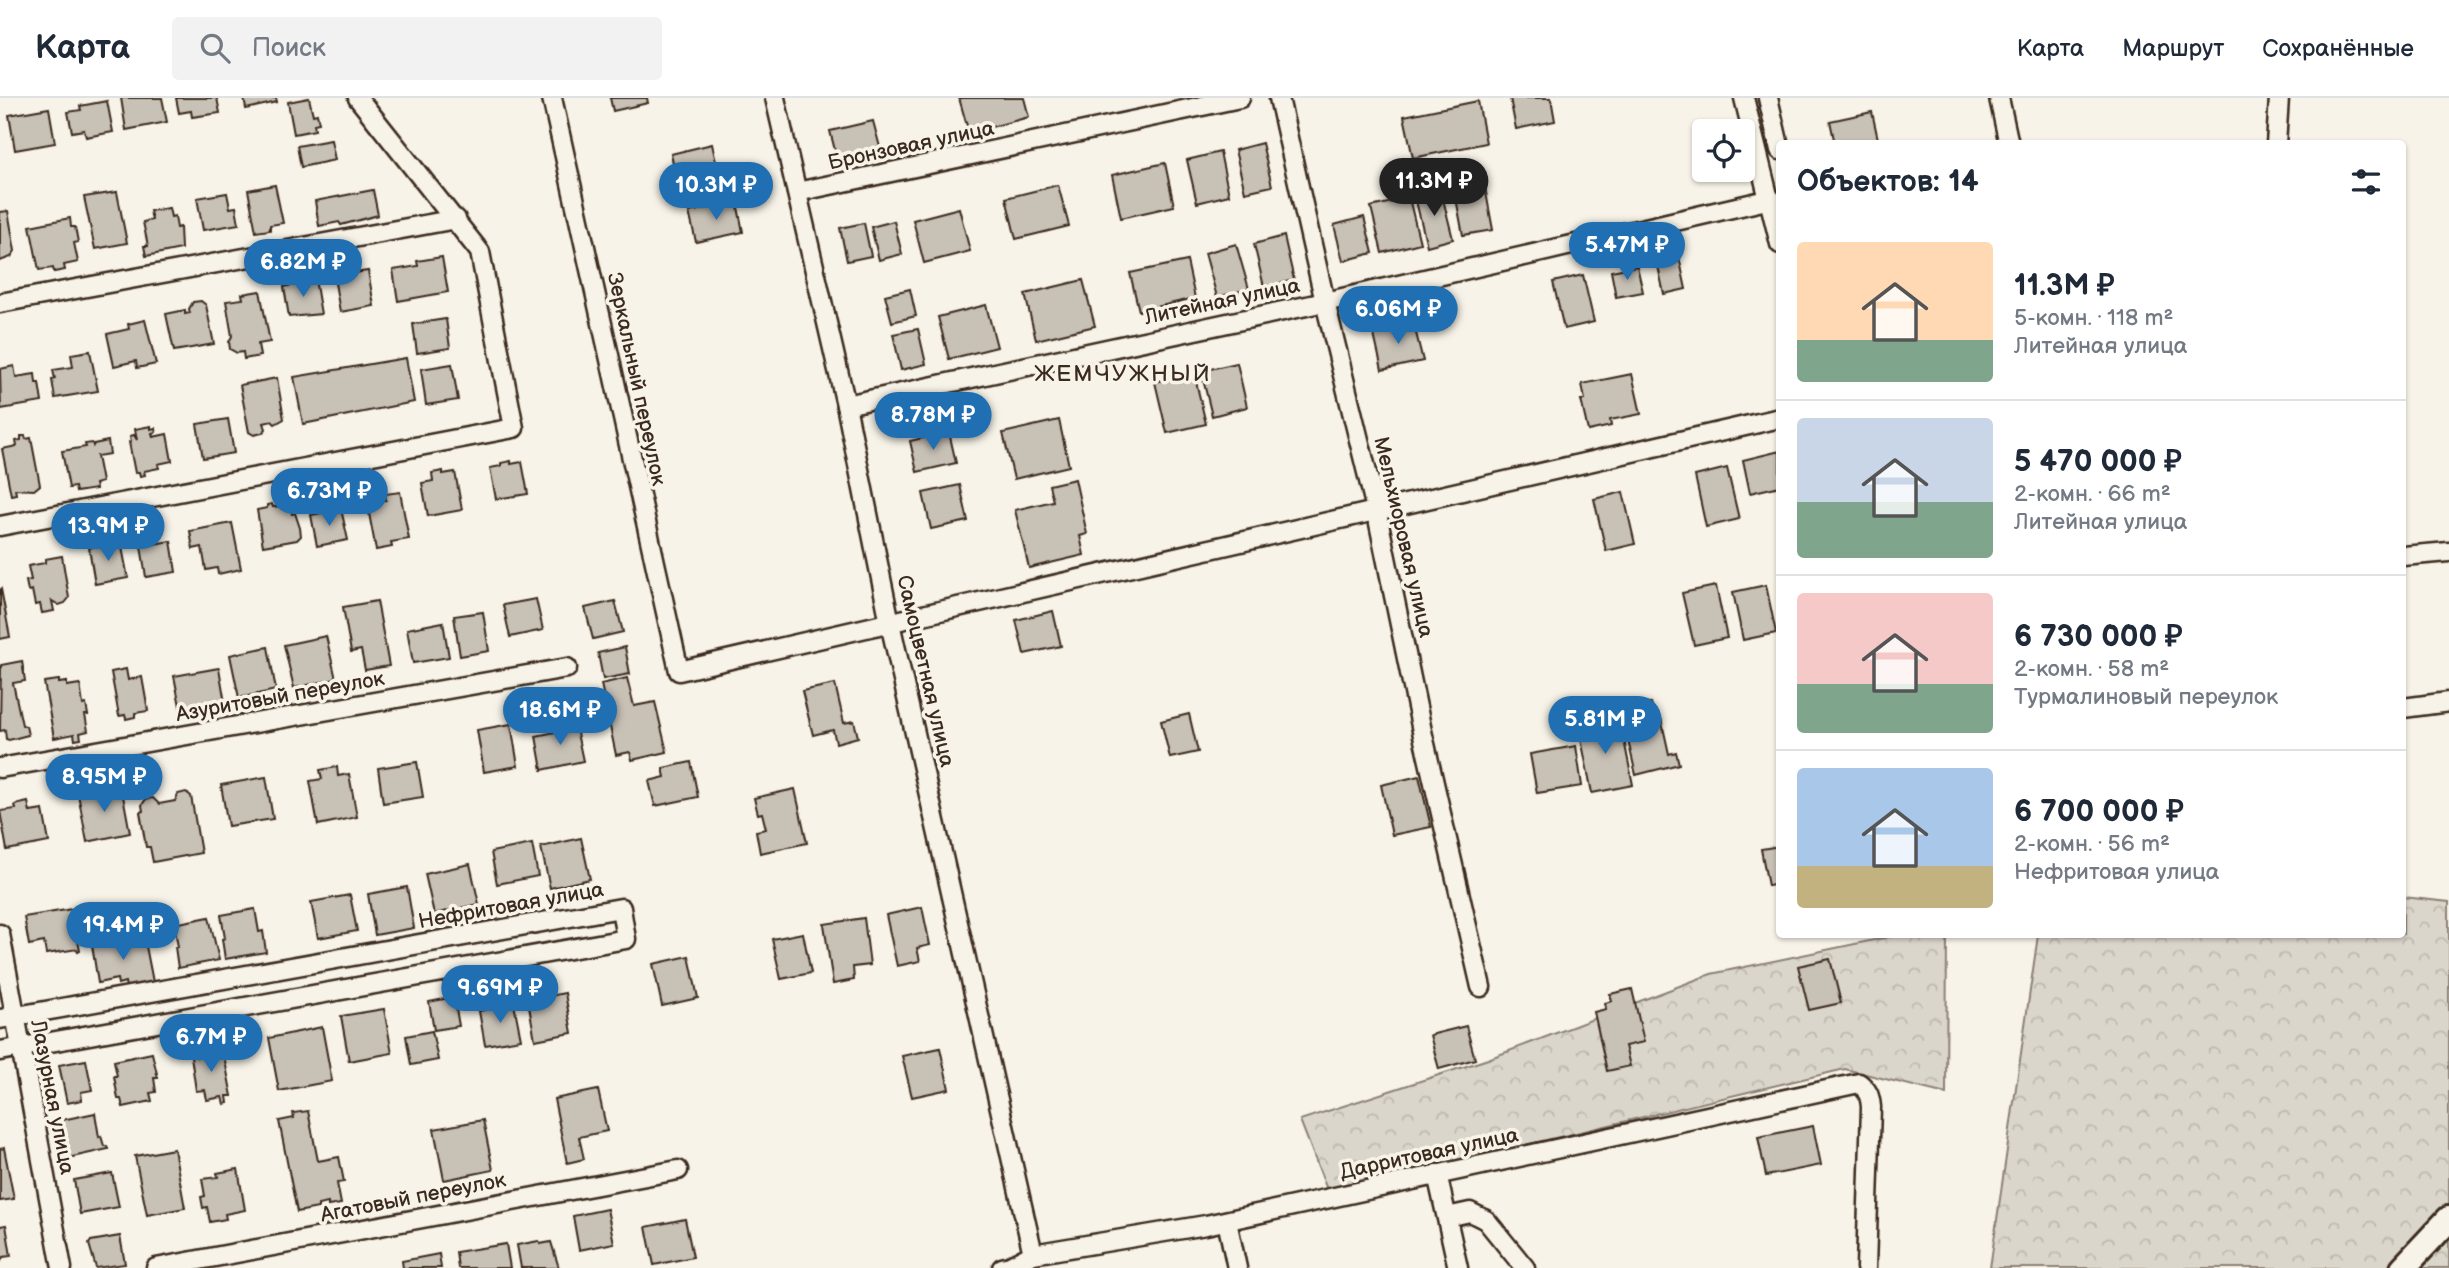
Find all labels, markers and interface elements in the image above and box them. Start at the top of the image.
search box [172,17,662,80]
text: Карта [35,28,130,68]
icon: search [196,29,234,67]
text: Поиск [252,33,326,64]
text: Карта [2017,34,2084,63]
text: Маршрут [2122,34,2224,63]
text: Сохранённые [2262,34,2414,63]
street label: Бронзовая улица [826,116,997,175]
map controls [1692,119,1755,182]
button: locate [1692,119,1755,182]
pin: 11.3M ₽ [1369,158,1499,218]
pin: 10.3M ₽ [651,162,781,222]
icon: filters [2347,163,2385,201]
text: Объектов: 14 [1797,164,1979,200]
text: 11.3M ₽ [1395,167,1473,195]
text: 10.3M ₽ [675,171,757,199]
pin: 5.47M ₽ [1562,222,1692,282]
text: 5.47M ₽ [1585,231,1669,259]
pin: 6.82M ₽ [238,240,368,299]
text: 6.82M ₽ [260,248,346,276]
text: 11.3M ₽ [2014,268,2115,304]
street label: Зеркальный переулок [602,270,671,488]
icon: home [1853,270,1937,354]
street label: Литейная улица [1141,273,1303,330]
pin: 6.06M ₽ [1333,286,1463,346]
text: 6.06M ₽ [1355,295,1441,323]
text: 5-комн. · 118 m² [2014,304,2173,332]
text: Литейная улица [2014,332,2187,360]
district label: ЖЕМЧУЖНЫЙ [1034,360,1212,388]
pin: 8.78M ₽ [868,392,998,452]
text: 8.78M ₽ [891,401,975,429]
street label: Мельхиоровая улица [1368,434,1439,641]
text: 5 470 000 ₽ [2014,444,2182,480]
icon: home [1853,446,1937,530]
pin: 6.73M ₽ [264,468,394,528]
text: 6.73M ₽ [287,477,371,505]
text: 2-комн. · 66 m² [2014,480,2171,508]
pin: 13.9M ₽ [43,504,173,563]
text: Литейная улица [2014,508,2187,536]
text: 13.9M ₽ [67,512,149,540]
street label: Самоцветная улица [891,573,960,770]
text: 6 730 000 ₽ [2014,619,2183,655]
icon: home [1853,621,1937,705]
text: 2-комн. · 58 m² [2014,655,2169,683]
street label: Азуритовый переулок [173,666,386,727]
text: Турмалиновый переулок [2014,683,2278,711]
pin: 18.6M ₽ [495,688,625,747]
text: 18.6M ₽ [519,696,601,724]
pin: 5.81M ₽ [1540,696,1670,756]
text: 5.81M ₽ [1564,705,1646,733]
pin: 8.95M ₽ [39,754,169,814]
text: 8.95M ₽ [61,763,147,791]
text: 6 700 000 ₽ [2014,794,2184,830]
icon: home [1853,796,1937,880]
text: 2-комн. · 56 m² [2014,830,2170,858]
text: Нефритовая улица [2014,858,2219,886]
street label: Нефритовая улица [417,877,606,934]
pin: 19.4M ₽ [58,902,188,962]
text: 19.4M ₽ [82,911,164,939]
pin: 9.69M ₽ [435,965,565,1025]
text: 9.69M ₽ [457,974,543,1002]
pin: 6.7M ₽ [154,1014,268,1074]
street label: Лазурная улица [25,1017,80,1177]
text: 6.7M ₽ [175,1023,247,1051]
street label: Дарритовая улица [1338,1122,1521,1185]
street label: Агатовый переулок [317,1167,508,1228]

